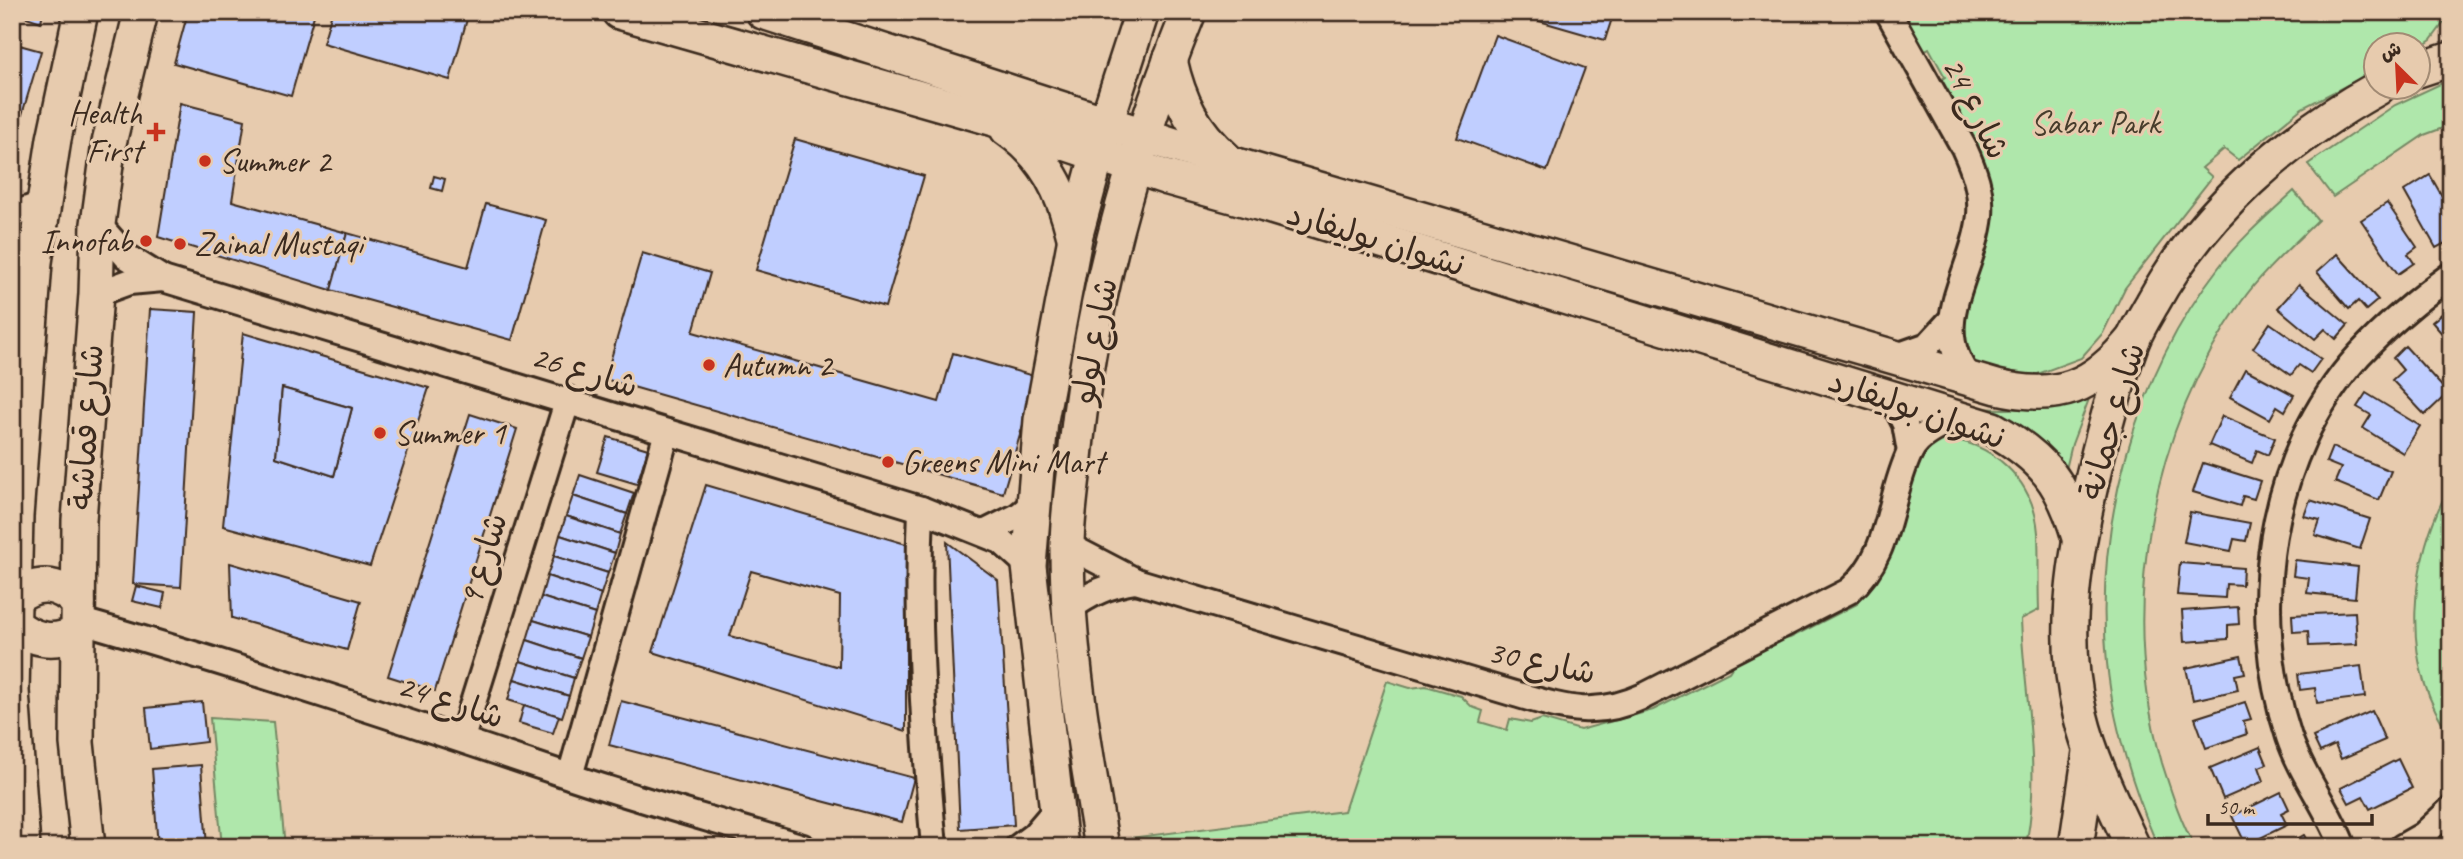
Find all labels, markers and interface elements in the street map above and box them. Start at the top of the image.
north arrow [2362,32,2432,102]
text: ش [2376,36,2405,67]
street label: شارع 24 [1931,50,2019,167]
place label: Health First [68,92,146,172]
park label: Sabar Park [2031,102,2162,144]
marker: Health First [148,124,164,140]
place label: Summer 2 [219,140,334,182]
marker: Summer 2 [197,153,213,169]
street label: نشوان بوليفارد [1282,192,1470,286]
place label: Innofab [41,220,134,262]
place label: Zainal Mustaqi [194,223,367,265]
marker: Innofab [138,233,154,249]
marker: Zainal Mustaqi [172,236,188,252]
street label: شارع لولو [1061,274,1129,410]
street label: شارع 26 [526,335,643,409]
street label: شارع جمانة [2070,338,2156,505]
street label: شارع قماشة [59,343,115,511]
place label: Autumn 2 [723,344,836,386]
marker: Autumn 2 [701,357,717,373]
street label: نشوان بوليفارد [1823,359,2011,459]
place label: Summer 1 [394,412,508,454]
marker: Summer 1 [372,425,388,441]
place label: Greens Mini Mart [902,441,1108,483]
marker: Greens Mini Mart [880,454,896,470]
street label: شارع 9 [449,508,519,611]
street label: شارع 30 [1484,630,1600,696]
street label: شارع 24 [392,664,509,740]
scale bar [2208,782,2372,826]
text: 50 m [2218,794,2256,820]

